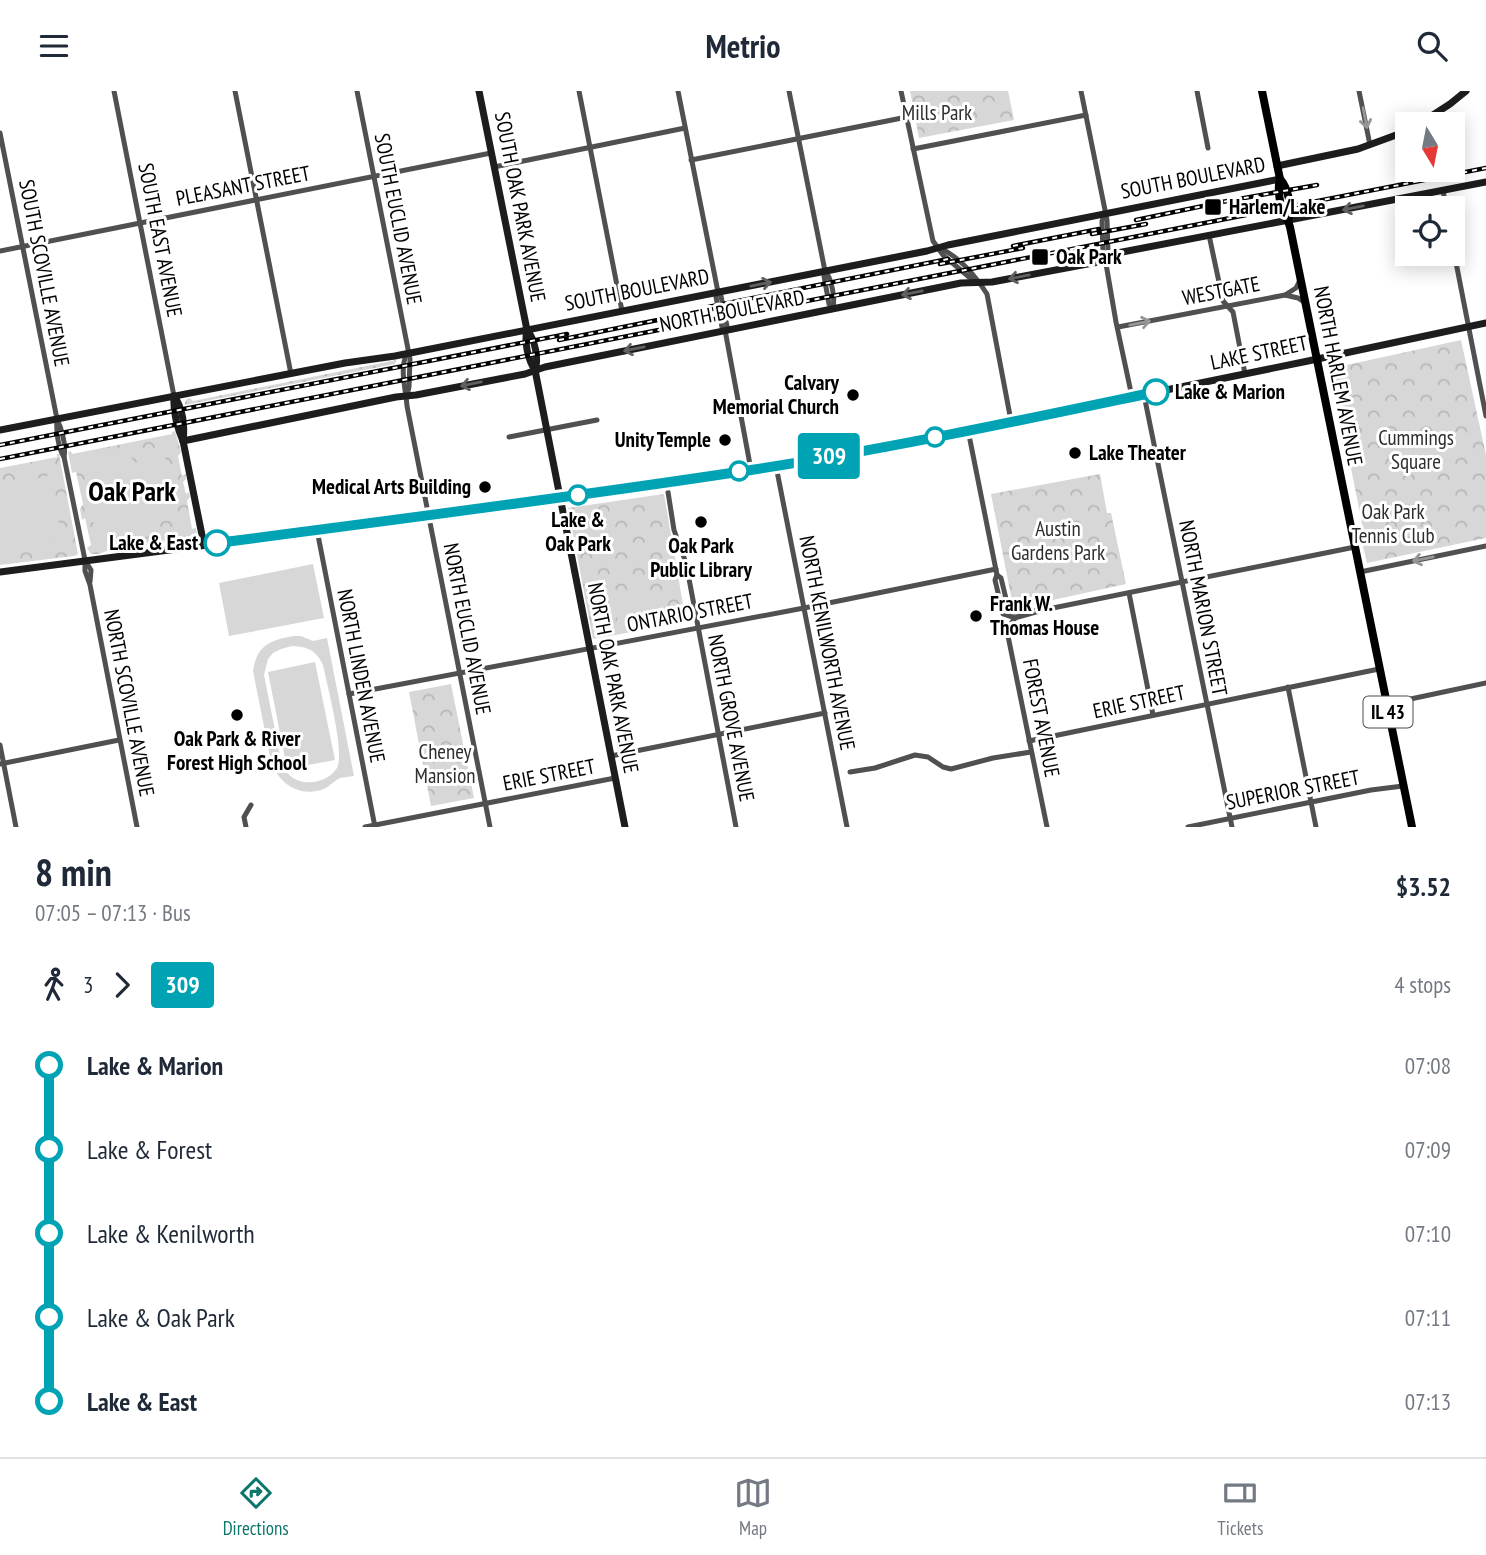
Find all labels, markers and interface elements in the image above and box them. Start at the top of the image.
text: Metrio [705,25,781,67]
icon: menu [35,27,73,65]
icon: search [1413,27,1451,65]
park label: Mills Park [902,99,972,126]
one-way arrow [1358,106,1372,129]
street label: SOUTH OAK PARK AVENUE [489,110,552,304]
north arrow [1395,112,1465,182]
map controls [1395,112,1465,266]
street label: SOUTH EUCLID AVENUE [369,131,428,307]
street label: SOUTH BOULEVARD [1118,150,1267,205]
street label: PLEASANT STREET [173,159,313,212]
street label: SOUTH EAST AVENUE [132,161,189,319]
street label: SOUTH SCOVILLE AVENUE [13,177,76,369]
place label: Harlem/Lake [1229,193,1325,220]
button: locate [1395,196,1465,266]
marker: Harlem/Lake [1203,197,1223,217]
one-way arrow [1342,202,1365,216]
place label: Oak Park [1056,243,1122,270]
marker: Oak Park [1030,247,1050,267]
street label: SOUTH BOULEVARD [562,262,711,317]
street label: WESTGATE [1180,270,1262,311]
one-way arrow [1008,271,1031,285]
one-way arrow [749,276,772,290]
street label: NORTH BOULEVARD [657,283,807,338]
street label: NORTH HARLEM AVENUE [1308,284,1369,468]
one-way arrow [901,287,924,300]
one-way arrow [1128,315,1151,329]
street label: LAKE STREET [1208,329,1310,376]
one-way arrow [623,342,646,356]
place label: Calvary Memorial Church [713,369,840,420]
one-way arrow [460,378,483,392]
place label: Lake & Marion [1175,378,1285,405]
marker: Lake & Marion [1143,379,1169,405]
marker: Calvary Memorial Church [845,387,861,403]
park label: Cummings Square [1378,424,1454,475]
place label: Unity Temple [615,426,711,453]
unlabelled marker [925,427,945,447]
marker: Unity Temple [717,432,733,448]
line badge: 309 [789,433,869,479]
place label: Lake Theater [1089,439,1187,466]
text: 309 [812,440,846,471]
marker: Lake Theater [1067,445,1083,461]
unlabelled marker [729,461,749,481]
district label: Oak Park [88,472,176,509]
place label: Medical Arts Building [312,473,471,500]
marker: Medical Arts Building [477,479,493,495]
marker: Lake & Oak Park [568,485,588,505]
park label: Oak Park Tennis Club [1351,498,1435,549]
place label: Lake & Oak Park [545,506,611,557]
marker: Oak Park Public Library [693,514,709,530]
park label: Austin Gardens Park [1011,515,1105,566]
street label: NORTH MARION STREET [1173,518,1234,699]
place label: Lake & East [109,529,198,556]
marker: Lake & East [204,530,230,556]
place label: Oak Park Public Library [650,532,752,583]
street label: NORTH KENILWORTH AVENUE [793,533,862,752]
street label: NORTH EUCLID AVENUE [438,541,497,717]
one-way arrow [1412,553,1435,567]
street label: NORTH OAK PARK AVENUE [582,580,645,775]
street label: NORTH LINDEN AVENUE [331,587,392,765]
street label: ONTARIO STREET [625,587,756,638]
place label: Frank W. Thomas House [990,590,1099,641]
street label: NORTH SCOVILLE AVENUE [98,607,161,799]
marker: Frank W. Thomas House [968,608,984,624]
street label: NORTH GROVE AVENUE [702,632,761,804]
street label: FOREST AVENUE [1017,656,1066,779]
street label: ERIE STREET [1090,678,1188,724]
road number: IL 43 [1364,697,1412,727]
marker: Oak Park & River Forest High School [229,707,245,723]
place label: Oak Park & River Forest High School [167,725,308,776]
park label: Cheney Mansion [415,738,475,789]
street label: ERIE STREET [501,752,598,797]
street label: SUPERIOR STREET [1224,763,1362,816]
text: 8 min [35,847,112,896]
text: $3.52 [1396,870,1451,903]
text: 07:05 – 07:13 · Bus [35,898,191,927]
icon: walk [35,966,73,1004]
icon: forward [103,966,141,1004]
text: 309 [165,969,200,1000]
text: 3 [83,970,93,999]
text: 4 stops [1394,970,1451,999]
text: Lake & Marion [87,1049,223,1082]
text: 07:08 [1405,1051,1451,1080]
text: Lake & Forest [87,1133,212,1166]
text: 07:09 [1405,1135,1451,1164]
text: Lake & Kenilworth [87,1217,255,1250]
text: 07:10 [1405,1219,1451,1248]
text: Lake & Oak Park [87,1301,235,1334]
text: 07:11 [1405,1303,1451,1332]
text: Lake & East [87,1385,197,1418]
text: 07:13 [1405,1387,1451,1416]
tab: Directions [223,1474,289,1540]
tab: Map [734,1474,772,1540]
tab: Tickets [1217,1474,1263,1540]

